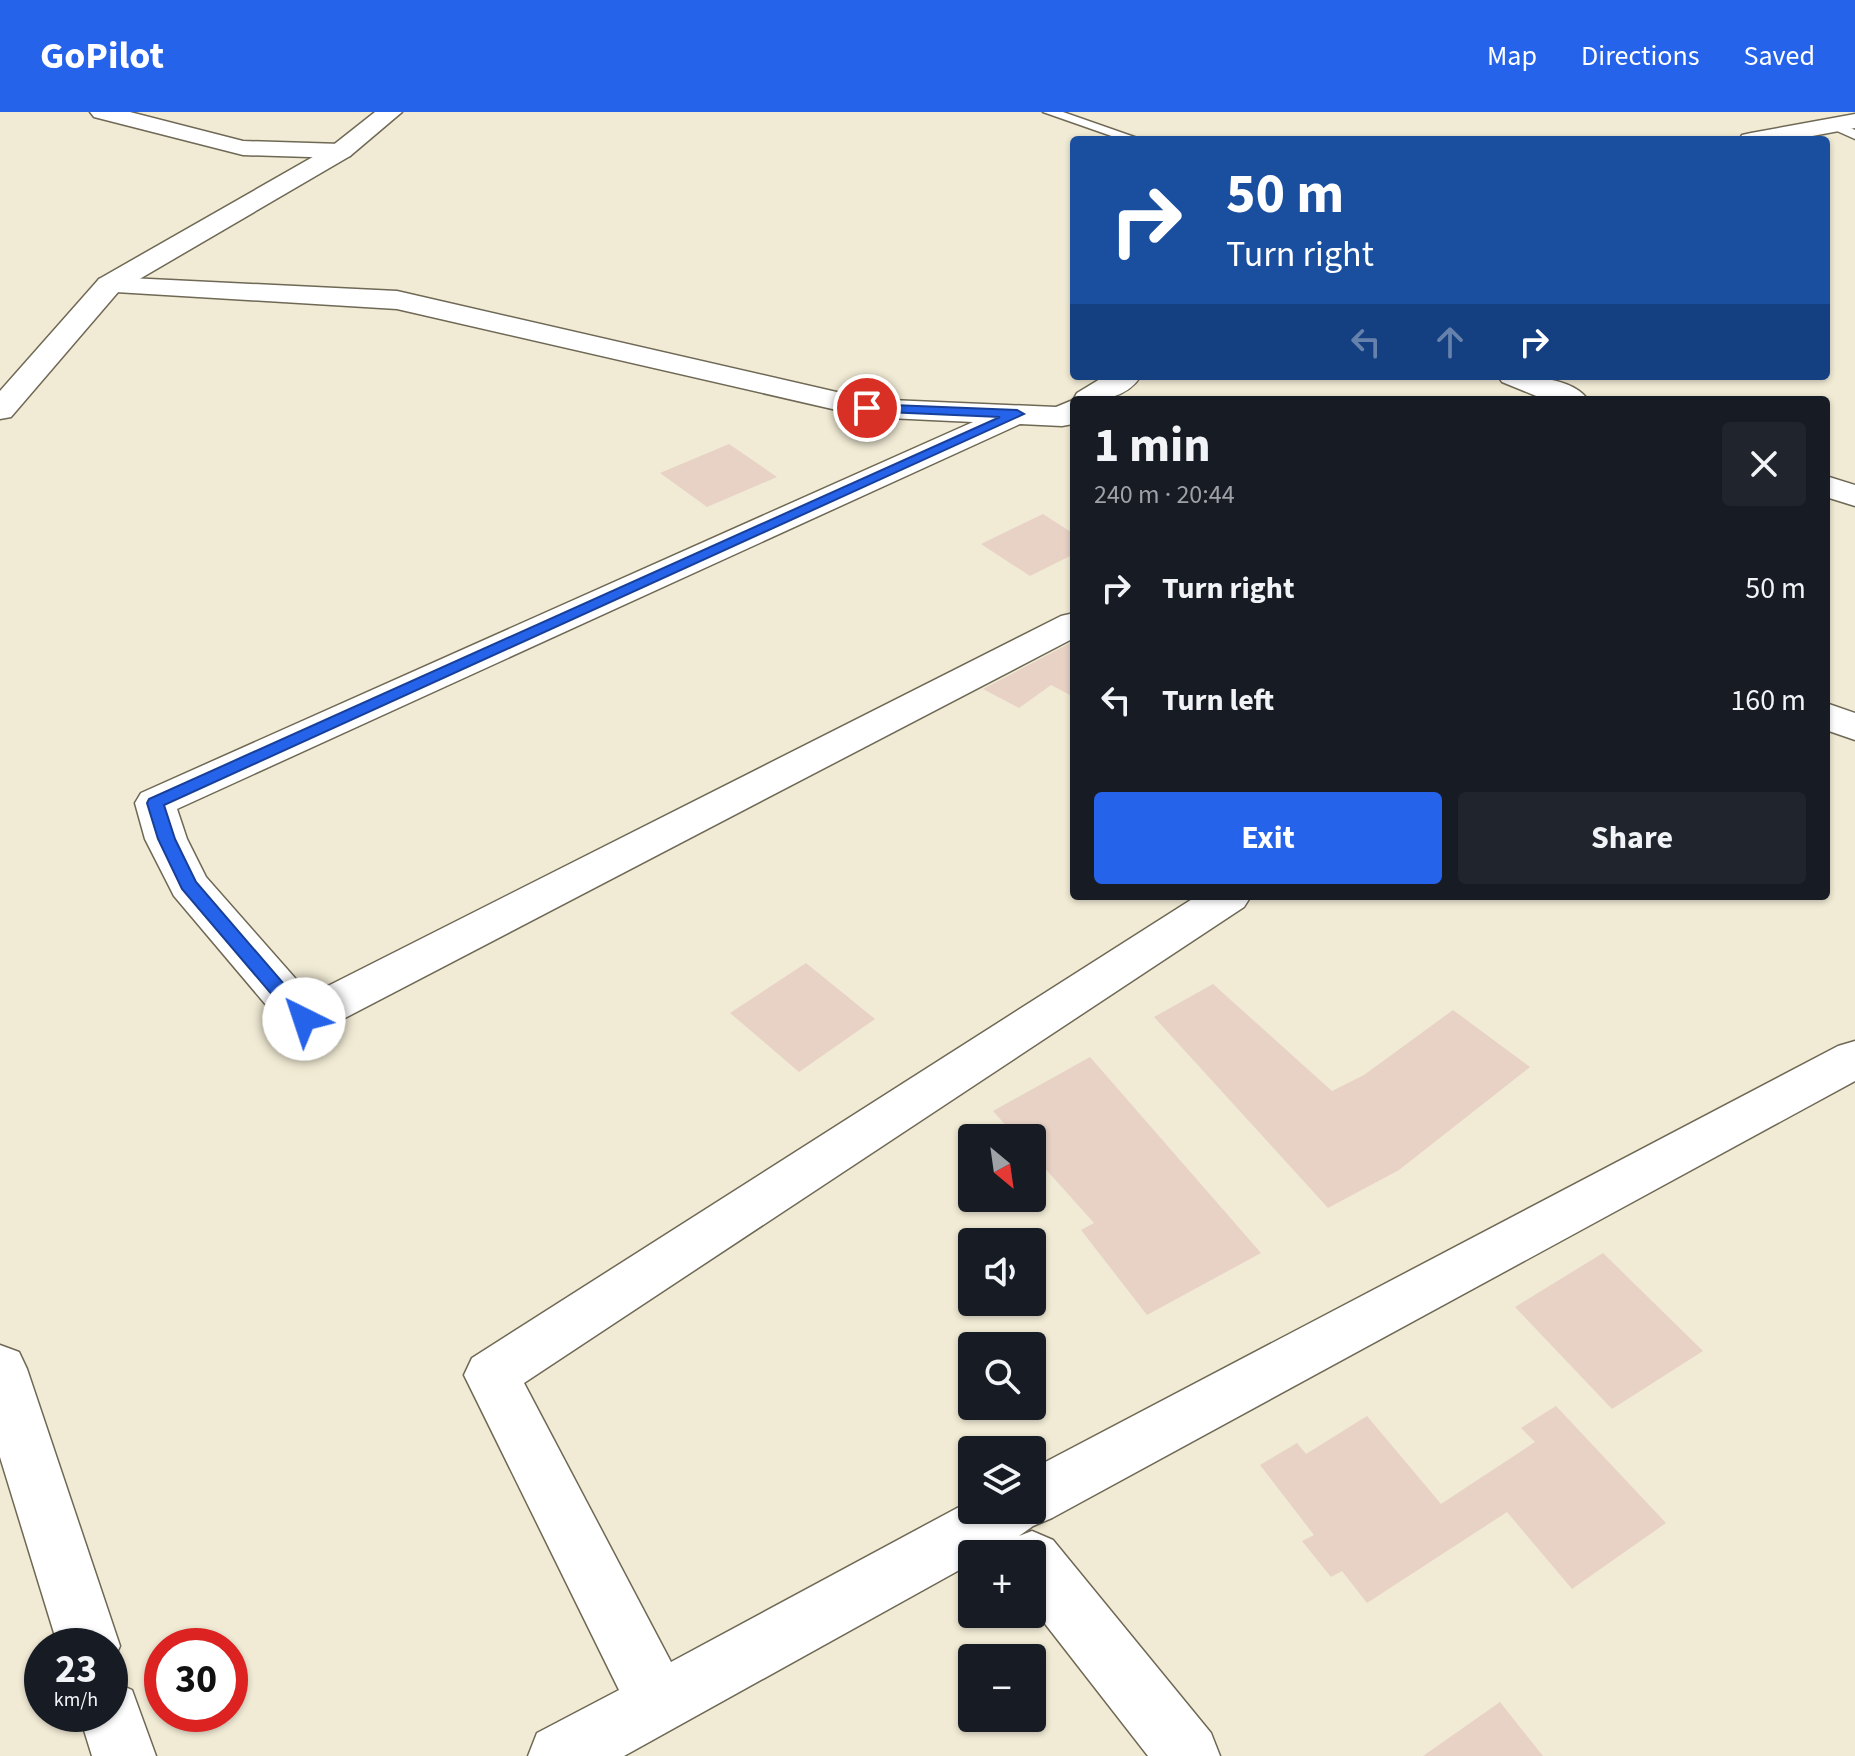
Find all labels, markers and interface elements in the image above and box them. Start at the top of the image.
text: GoPilot [40,29,164,83]
text: Map [1487,36,1537,76]
text: Directions [1581,36,1700,76]
text: Saved [1744,36,1815,76]
text: 50 m [1226,155,1344,234]
icon: right [1094,168,1198,272]
text: Turn right [1226,229,1374,280]
icon: left [1344,320,1388,364]
icon: ahead [1428,320,1472,364]
icon: right [1512,320,1556,364]
pin [833,374,901,442]
icon: arrive [845,386,889,430]
text: 1 min [1094,412,1211,480]
button: close [1722,422,1806,506]
text: 240 m · 20:44 [1094,476,1235,513]
icon: right [1094,566,1138,610]
text: Turn right [1162,567,1294,610]
text: 50 m [1745,567,1806,610]
icon: left [1094,678,1138,722]
text: Turn left [1162,679,1274,722]
text: 160 m [1730,679,1806,722]
button: Exit [1094,792,1442,884]
button: Share [1458,792,1806,884]
position arrow [262,977,346,1061]
north arrow [958,1124,1046,1212]
map controls [958,1124,1046,1732]
button: sound [958,1228,1046,1316]
button: search [958,1332,1046,1420]
button: layers [958,1436,1046,1524]
button: + [958,1540,1046,1628]
speed limit sign: 30 [144,1628,248,1732]
text: 23 [55,1641,97,1698]
button: − [958,1644,1046,1732]
text: km/h [54,1686,98,1714]

